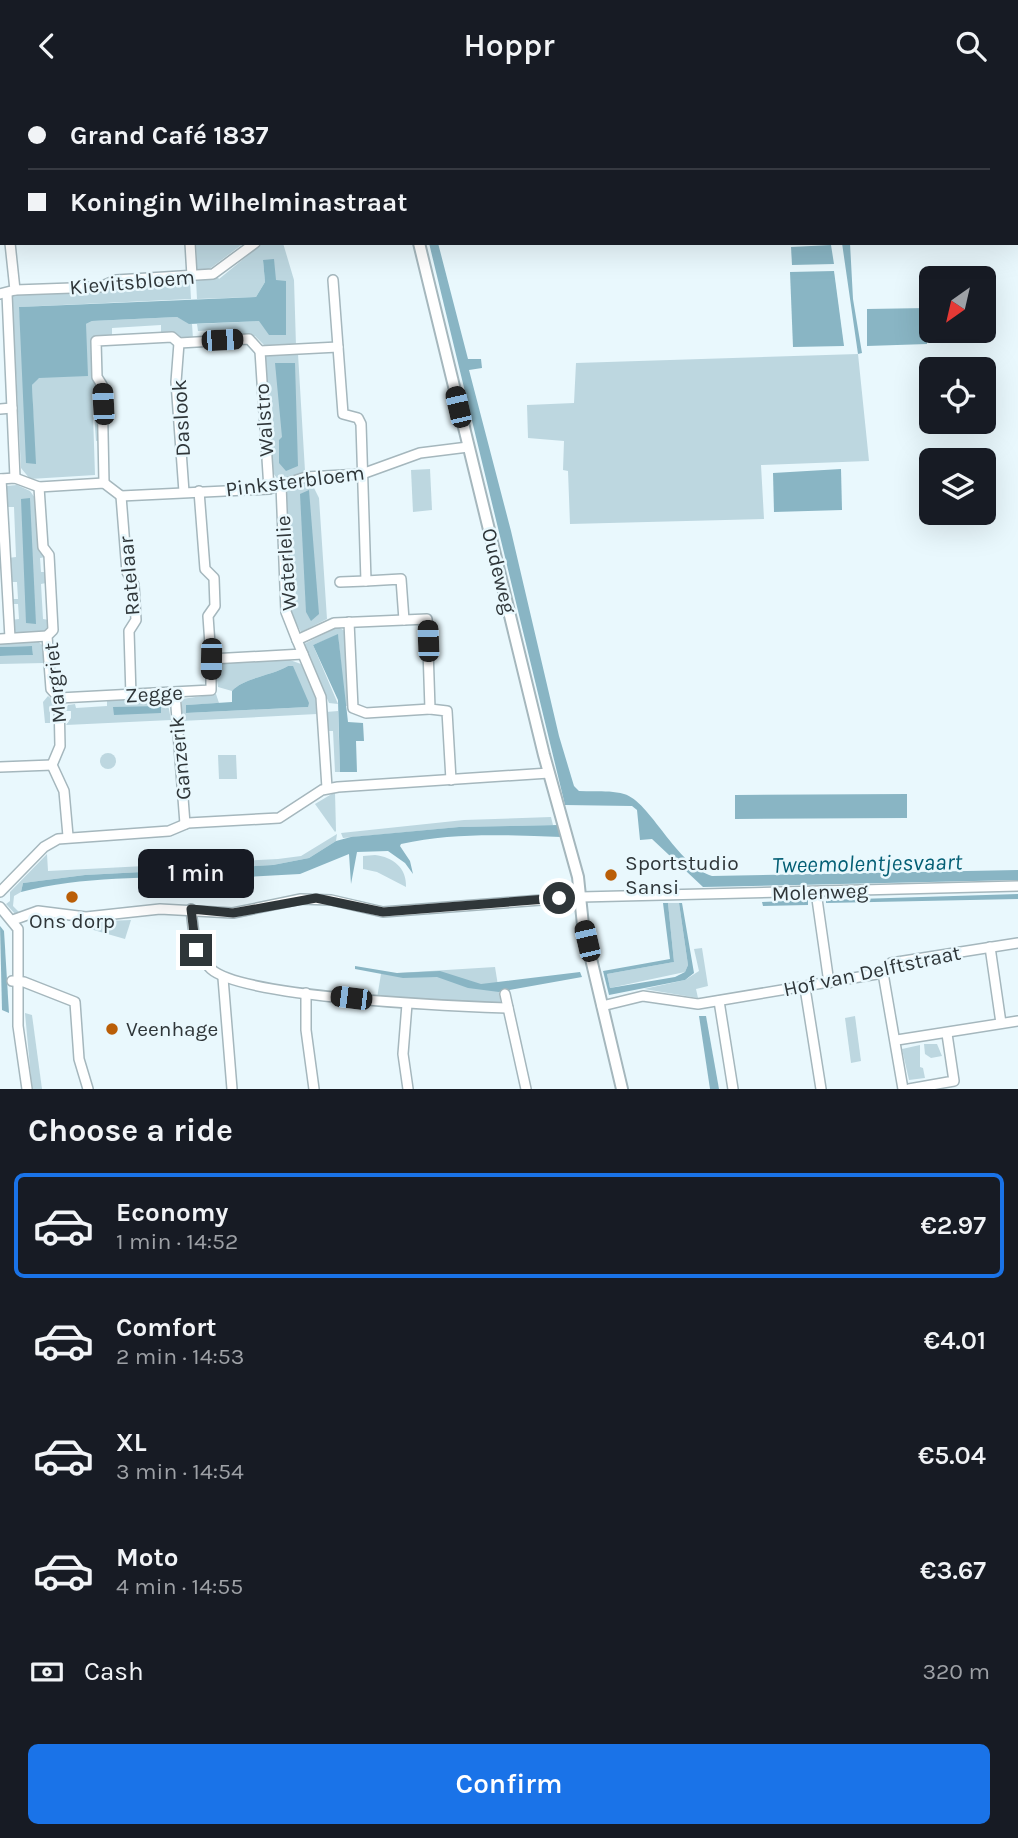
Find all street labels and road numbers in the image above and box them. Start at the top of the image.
street label: Kievitsbloem [68,265,196,299]
street label: Daslook [167,379,195,457]
street label: Walstro [249,382,279,458]
street label: Pinksterbloem [224,461,366,501]
street label: Waterlelie [271,515,301,611]
street label: Oudeweg [477,526,521,616]
street label: Ratelaar [114,535,144,617]
street label: Margriet [39,641,71,725]
street label: Zegge [125,681,183,707]
street label: Ganzerik [164,715,196,801]
street label: Molenweg [771,878,869,906]
street label: Hof van Delftstraat [781,940,963,1002]

